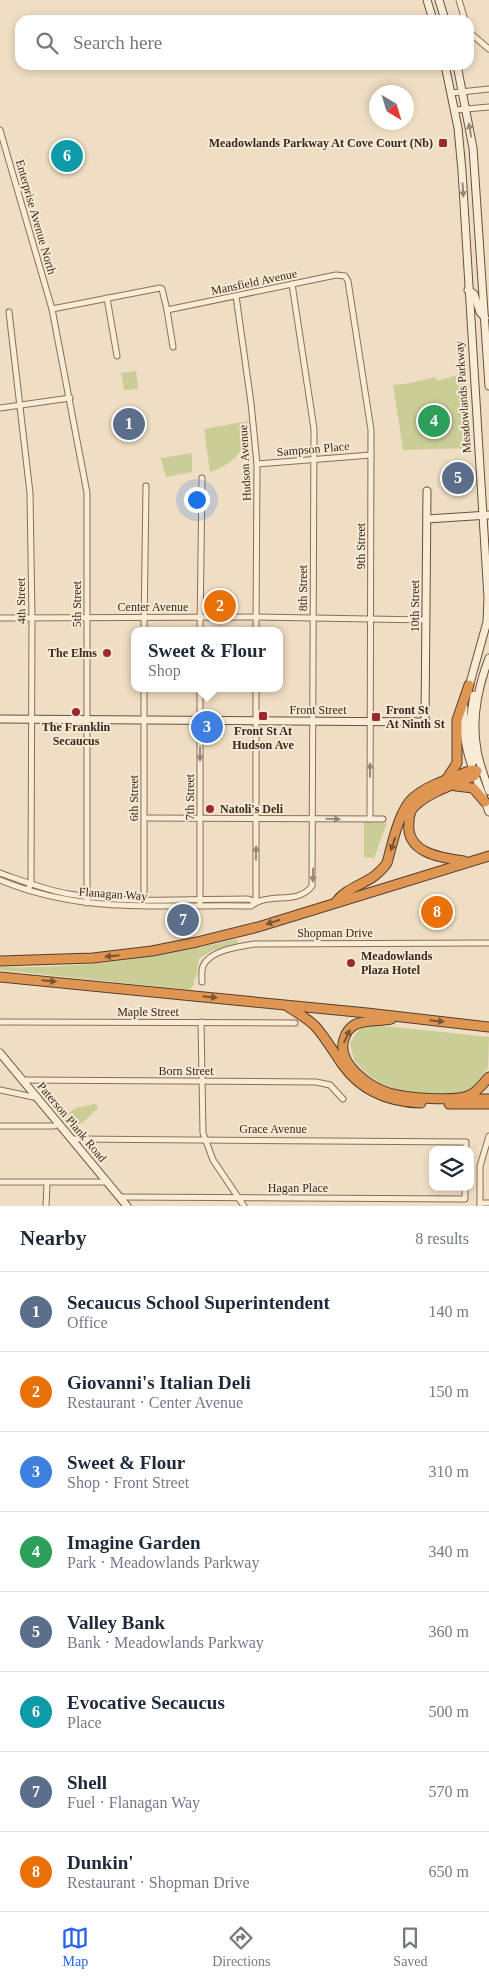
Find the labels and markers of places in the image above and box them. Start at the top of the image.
place label: Meadowlands Parkway At Cove Court (Nb) [209,136,433,150]
pin: 6 [51,137,83,175]
marker: Meadowlands Parkway At Cove Court (Nb) [437,137,449,149]
pin: 4 [418,402,450,440]
pin: 1 [113,405,145,443]
pin: 5 [442,459,474,497]
pin: 2 [204,587,236,625]
place label: The Elms [48,646,97,660]
marker: The Elms [101,647,113,659]
place label: Front St At Ninth St [386,703,445,731]
marker: The Franklin Secaucus [70,706,82,718]
pin: 3 [191,708,223,746]
marker: Front St At Hudson Ave [257,710,269,722]
marker: Front St At Ninth St [370,711,382,723]
place label: The Franklin Secaucus [42,720,110,748]
place label: Front St At Hudson Ave [232,724,294,752]
place label: Natoli's Deli [220,802,284,816]
marker: Natoli's Deli [204,803,216,815]
pin: 8 [421,893,453,931]
pin: 7 [167,901,199,939]
place label: Meadowlands Plaza Hotel [361,949,433,977]
marker: Meadowlands Plaza Hotel [345,957,357,969]

